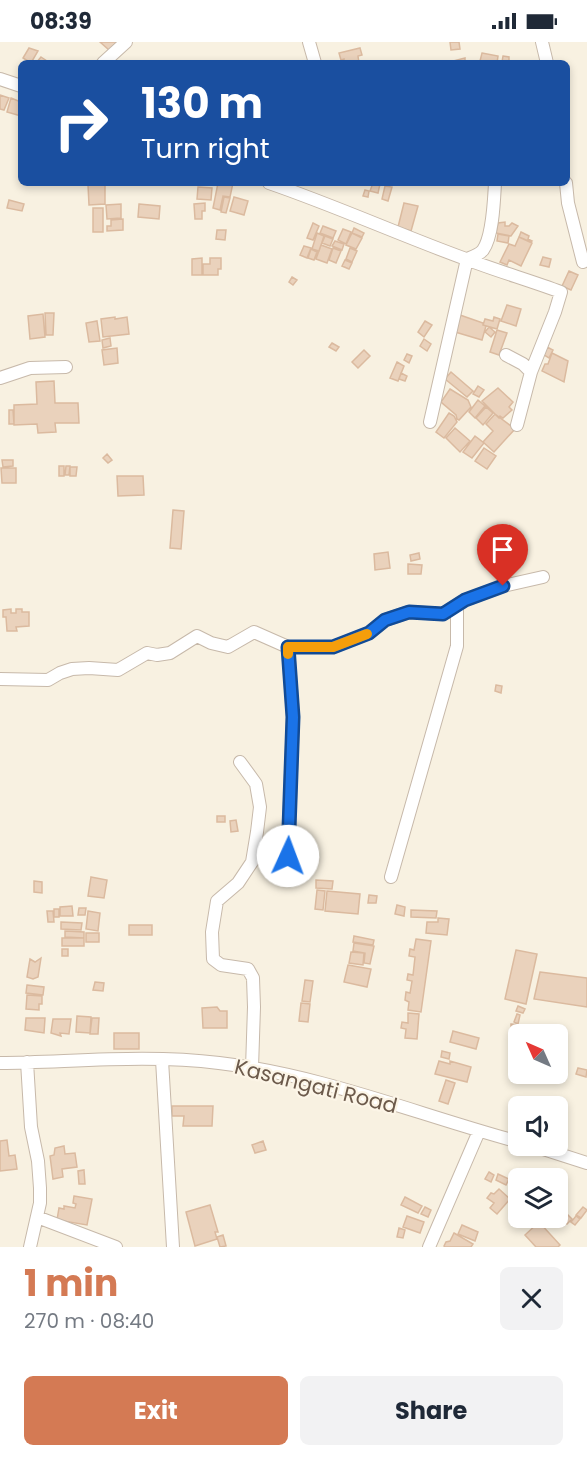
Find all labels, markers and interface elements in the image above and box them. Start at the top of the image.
text: 08:39 [30,6,92,37]
text: 130 m [141,74,263,133]
icon: right [42,84,120,162]
text: Turn right [141,130,270,167]
pin [477,524,528,586]
icon: arrive [486,533,519,566]
position arrow [256,824,320,888]
north arrow [508,1024,568,1084]
map controls [508,1024,568,1228]
street label: Kasangati Road [232,1052,400,1120]
button: sound [508,1096,568,1156]
button: layers [508,1168,568,1228]
text: 1 min [24,1258,118,1309]
button: close [500,1267,563,1330]
text: 270 m · 08:40 [24,1307,154,1335]
button: Exit [24,1376,288,1445]
button: Share [300,1376,563,1445]

